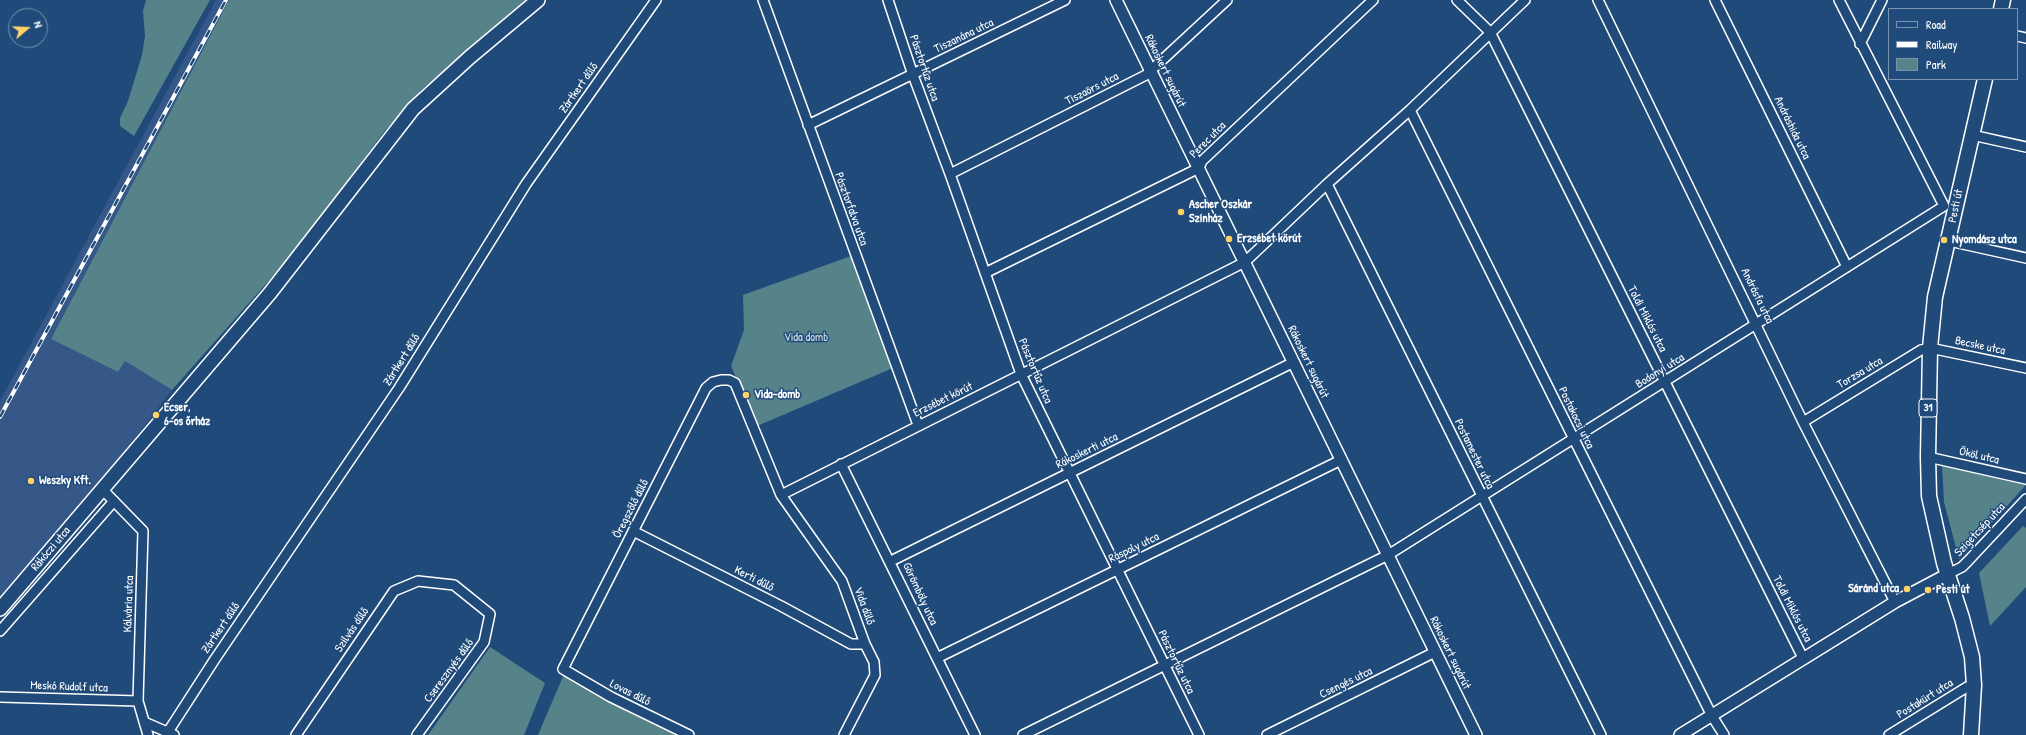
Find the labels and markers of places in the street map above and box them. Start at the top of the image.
place label: Ascher Oszkár Színház [1189,198,1252,226]
marker: Ascher Oszkár Színház [1176,207,1186,217]
place label: Erzsébet körút [1237,232,1301,246]
place label: Nyomdász utca [1952,233,2017,247]
marker: Erzsébet körút [1224,234,1234,244]
marker: Nyomdász utca [1939,235,1949,245]
place label: Vida-domb [754,388,800,402]
marker: Vida-domb [741,390,751,400]
place label: Ecser, 6-os őrház [164,401,210,429]
marker: Ecser, 6-os őrház [151,410,161,420]
place label: Weszky Kft. [39,474,91,488]
marker: Weszky Kft. [26,476,36,486]
place label: Sáránd utca [1848,582,1899,596]
place label: Pesti út [1936,583,1970,597]
marker: Sáránd utca [1902,584,1912,594]
marker: Pesti út [1923,585,1933,595]

